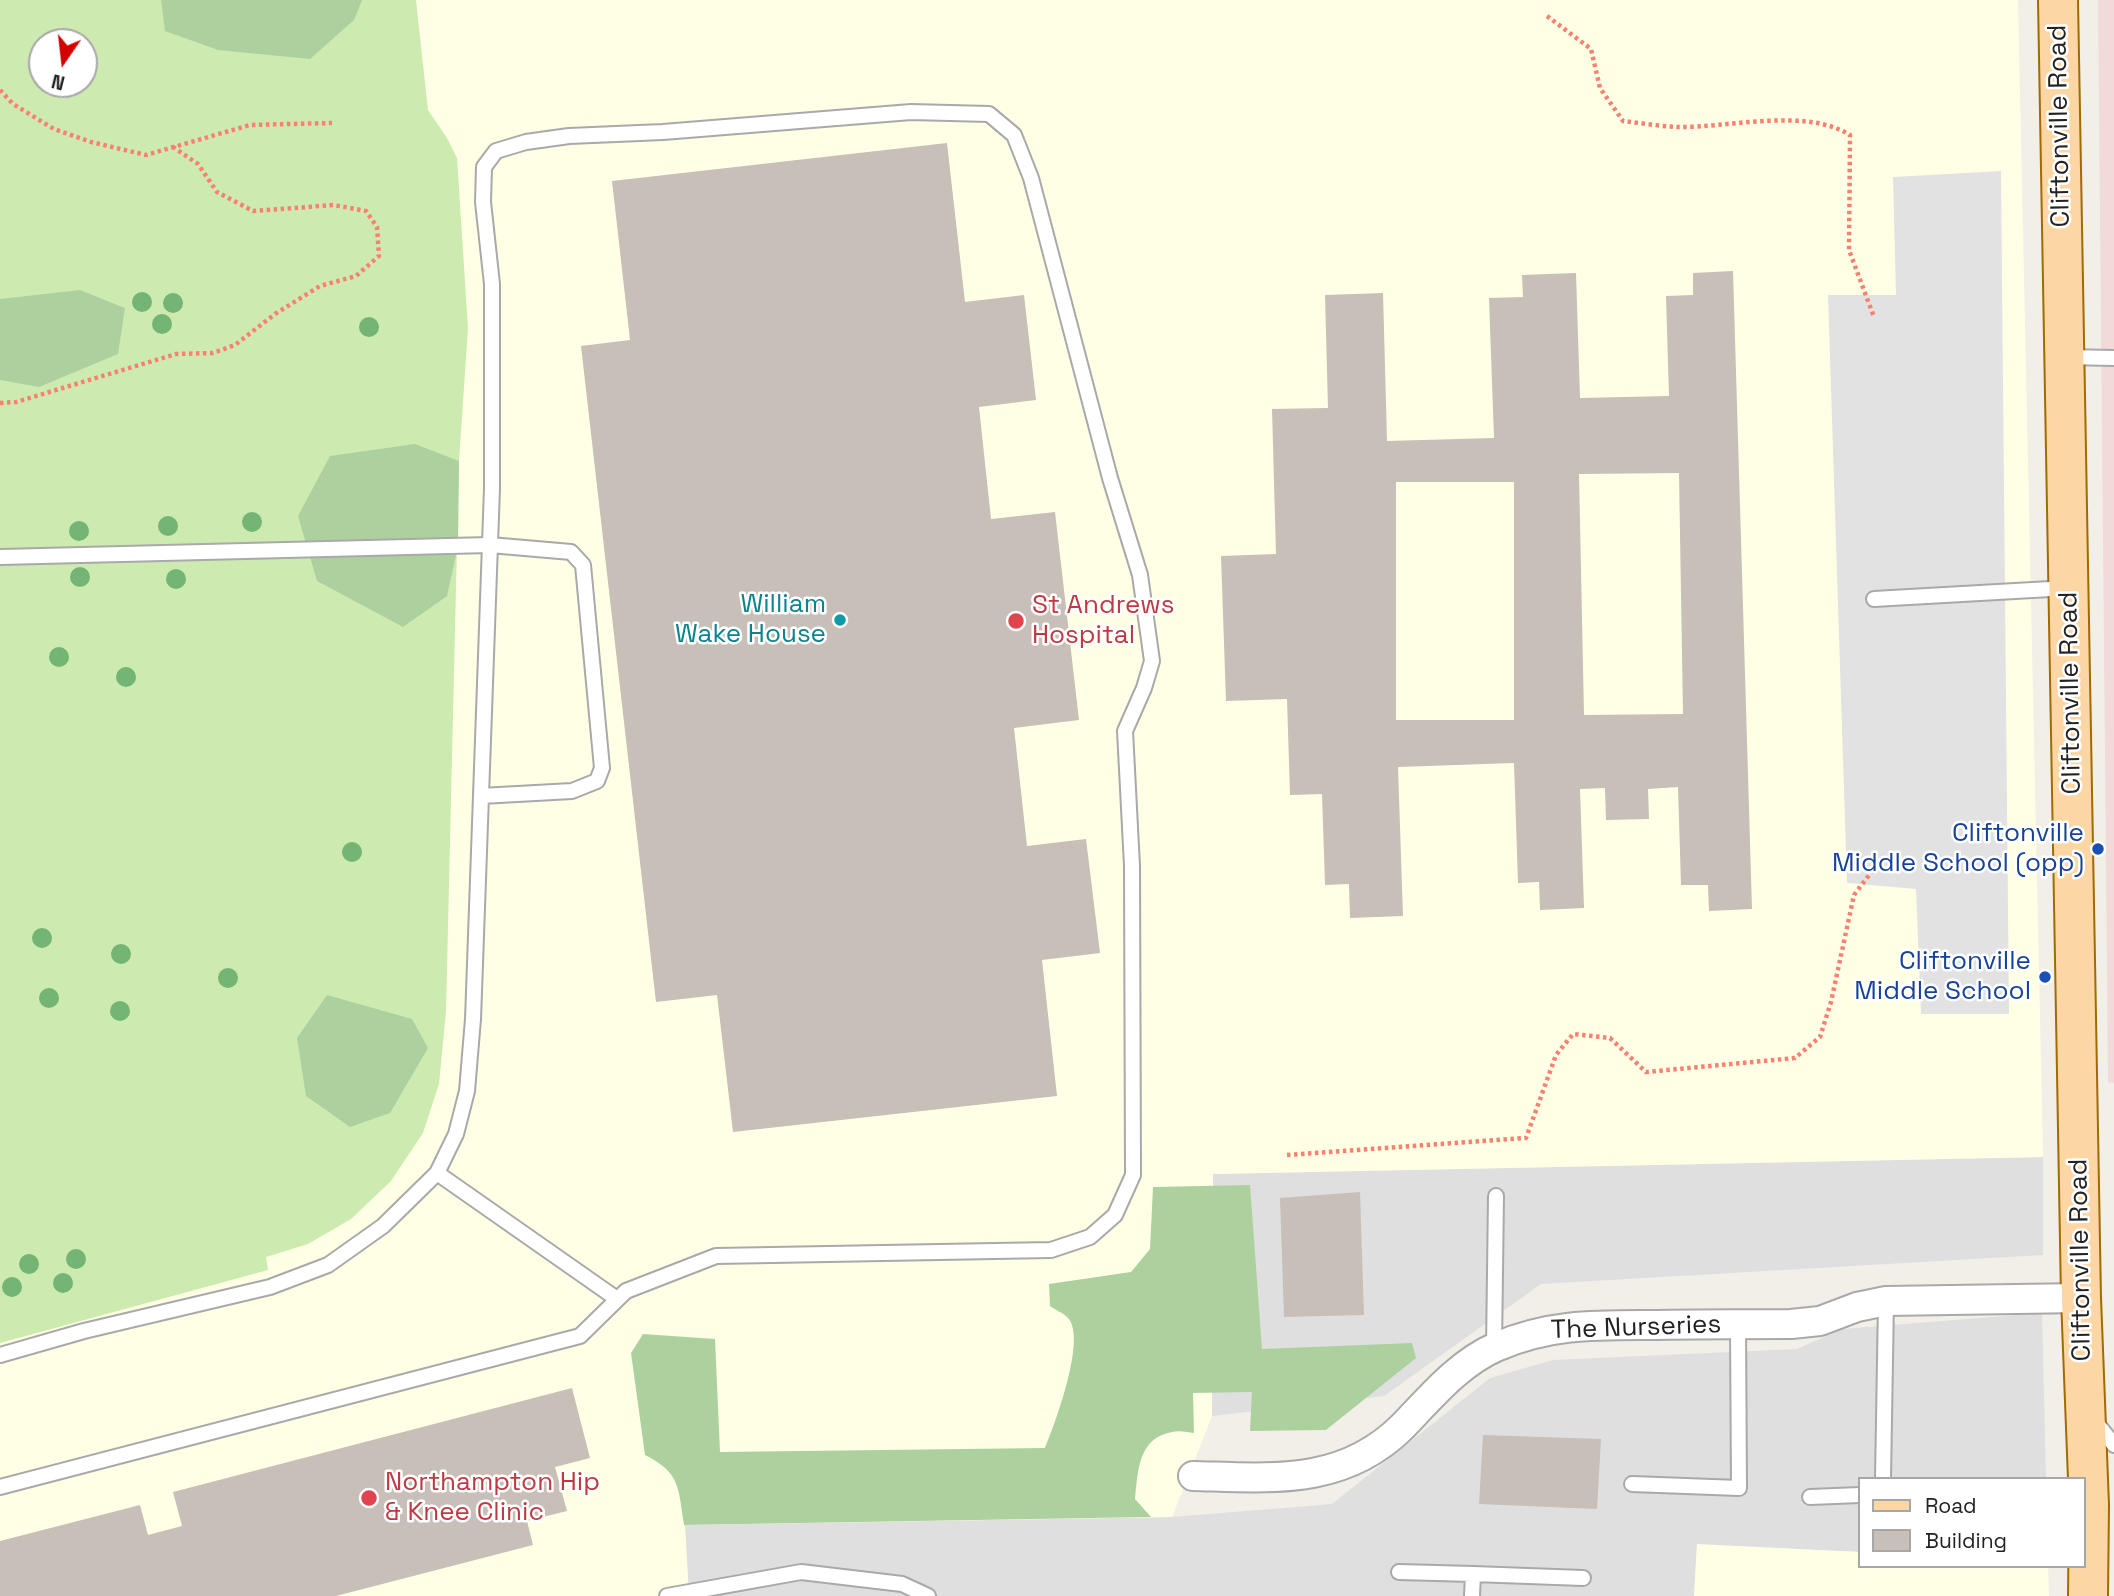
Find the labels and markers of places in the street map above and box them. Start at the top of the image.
place label: William Wake House [675,589,826,650]
place label: St Andrews Hospital [1032,590,1175,652]
marker: St Andrews Hospital [1006,611,1026,631]
marker: William Wake House [832,612,848,628]
place label: Cliftonville Middle School (opp) [1832,818,2084,880]
marker: Cliftonville Middle School (opp) [2090,841,2106,857]
place label: Cliftonville Middle School [1854,946,2031,1007]
marker: Cliftonville Middle School [2037,969,2053,985]
place label: Northampton Hip & Knee Clinic [385,1467,600,1528]
marker: Northampton Hip & Knee Clinic [359,1488,379,1508]

